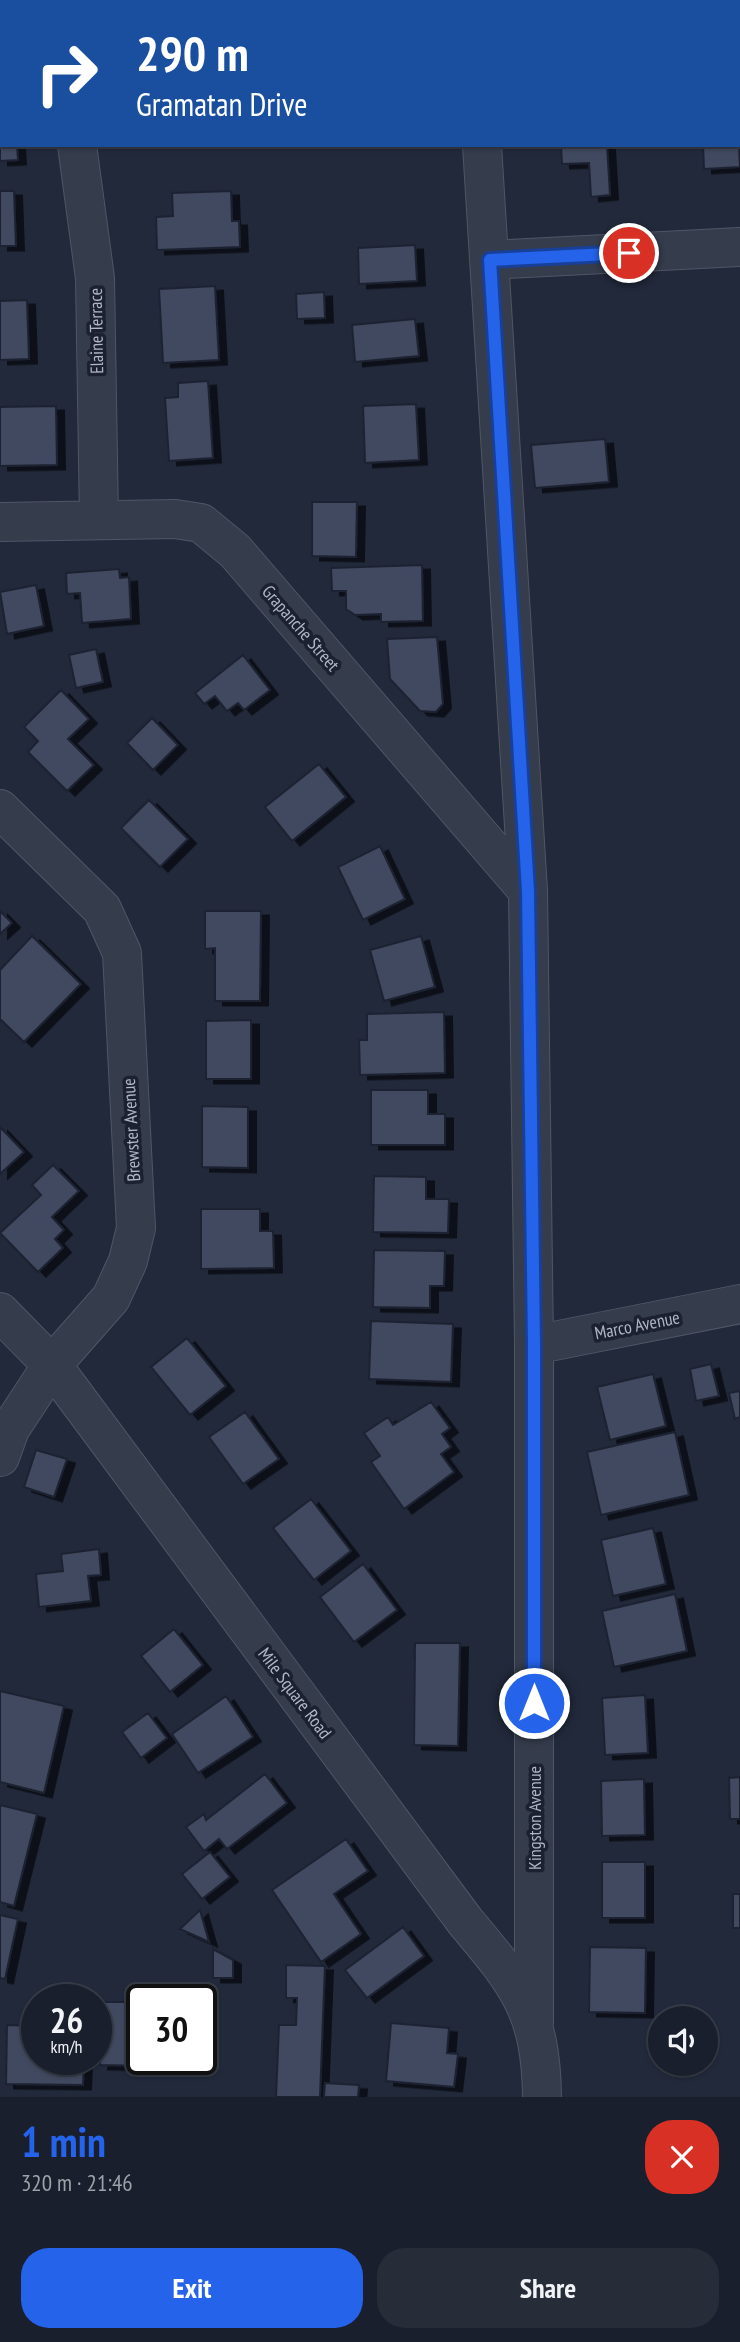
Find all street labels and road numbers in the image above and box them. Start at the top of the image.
street label: Elaine Terrace [84,288,108,374]
street label: Grapanche Street [257,580,345,676]
street label: Brewster Avenue [117,1078,145,1182]
street label: Marco Avenue [592,1305,682,1345]
street label: Mile Square Road [253,1643,337,1743]
street label: Kingston Avenue [523,1766,546,1870]

